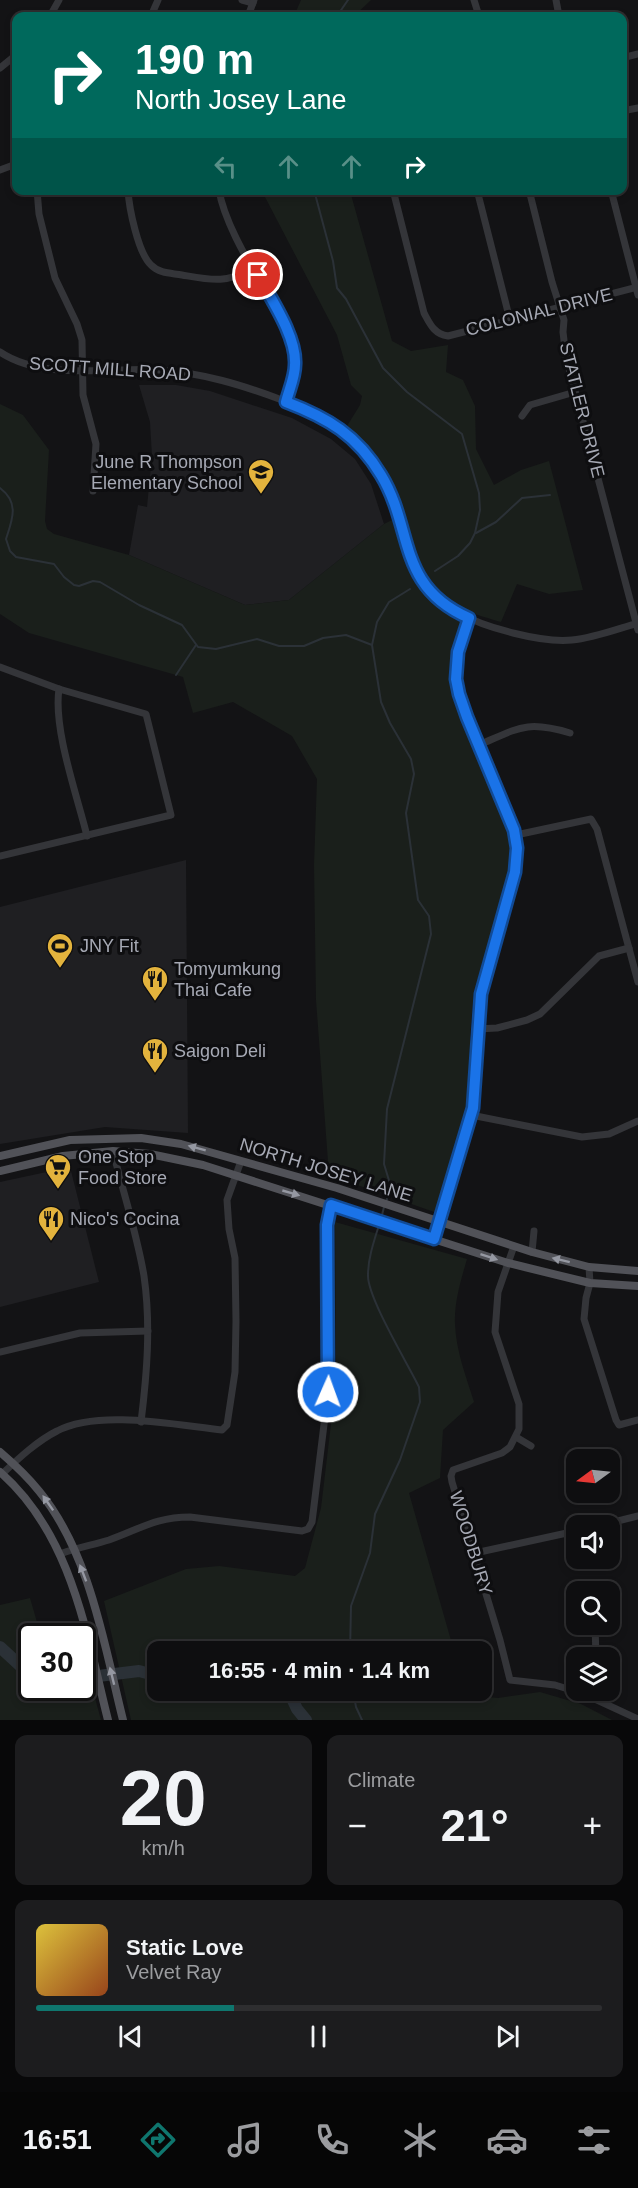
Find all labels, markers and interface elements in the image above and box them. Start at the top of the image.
icon: right [36,36,114,114]
text: 190 m [135,36,254,83]
text: North Josey Lane [135,85,347,115]
icon: left [209,150,242,183]
icon: ahead [272,150,305,183]
icon: ahead [335,150,368,183]
icon: right [398,150,431,183]
pin [232,249,283,300]
icon: arrive [241,258,274,291]
street label: COLONIAL DRIVE [464,284,614,340]
street label: STATLER DRIVE [556,340,608,480]
street label: SCOTT MILL ROAD [28,353,192,385]
place label: June R Thompson Elementary School [91,452,242,493]
school or university icon: June R Thompson Elementary School [246,457,276,495]
sports icon: JNY Fit [45,931,75,969]
place label: JNY Fit [80,936,139,956]
place label: Tomyumkung Thai Cafe [174,959,281,1000]
restaurant icon: Tomyumkung Thai Cafe [140,964,170,1002]
restaurant icon: Saigon Deli [140,1036,170,1074]
place label: Saigon Deli [174,1041,266,1061]
street label: NORTH JOSEY LANE [237,1134,415,1206]
one-way arrow [188,1143,206,1152]
place label: One Stop Food Store [78,1147,167,1188]
supermarket icon: One Stop Food Store [43,1152,73,1190]
one-way arrow [282,1189,300,1198]
restaurant icon: Nico's Cocina [36,1204,66,1242]
place label: Nico's Cocina [70,1209,180,1229]
one-way arrow [480,1253,498,1262]
one-way arrow [552,1254,571,1264]
position arrow [296,1360,360,1424]
north arrow [566,1449,620,1503]
map controls [566,1449,620,1701]
street label: WOODBURY [446,1489,496,1597]
one-way arrow [43,1495,54,1511]
button: sound [566,1515,620,1569]
one-way arrow [78,1564,88,1582]
button: search [566,1581,620,1635]
speed limit sign: 30 [18,1623,96,1701]
button: layers [566,1647,620,1701]
text: 16:55 · 4 min · 1.4 km [209,1658,430,1683]
one-way arrow [107,1666,116,1685]
text: 20 [120,1754,207,1842]
text: Climate [348,1769,415,1791]
text: 21° [441,1800,509,1851]
text: − [348,1807,367,1844]
text: + [583,1807,602,1844]
text: km/h [142,1837,185,1859]
text: Static Love [126,1935,243,1960]
text: Velvet Ray [126,1961,222,1983]
icon: previous [114,2020,147,2053]
icon: pause [302,2020,335,2053]
icon: next [491,2020,524,2053]
icon: directions [137,2119,179,2161]
icon: music [224,2119,266,2161]
icon: phone [311,2119,353,2161]
icon: climate [399,2119,441,2161]
icon: car [486,2119,528,2161]
icon: filters [573,2119,615,2161]
text: 16:51 [23,2125,92,2155]

